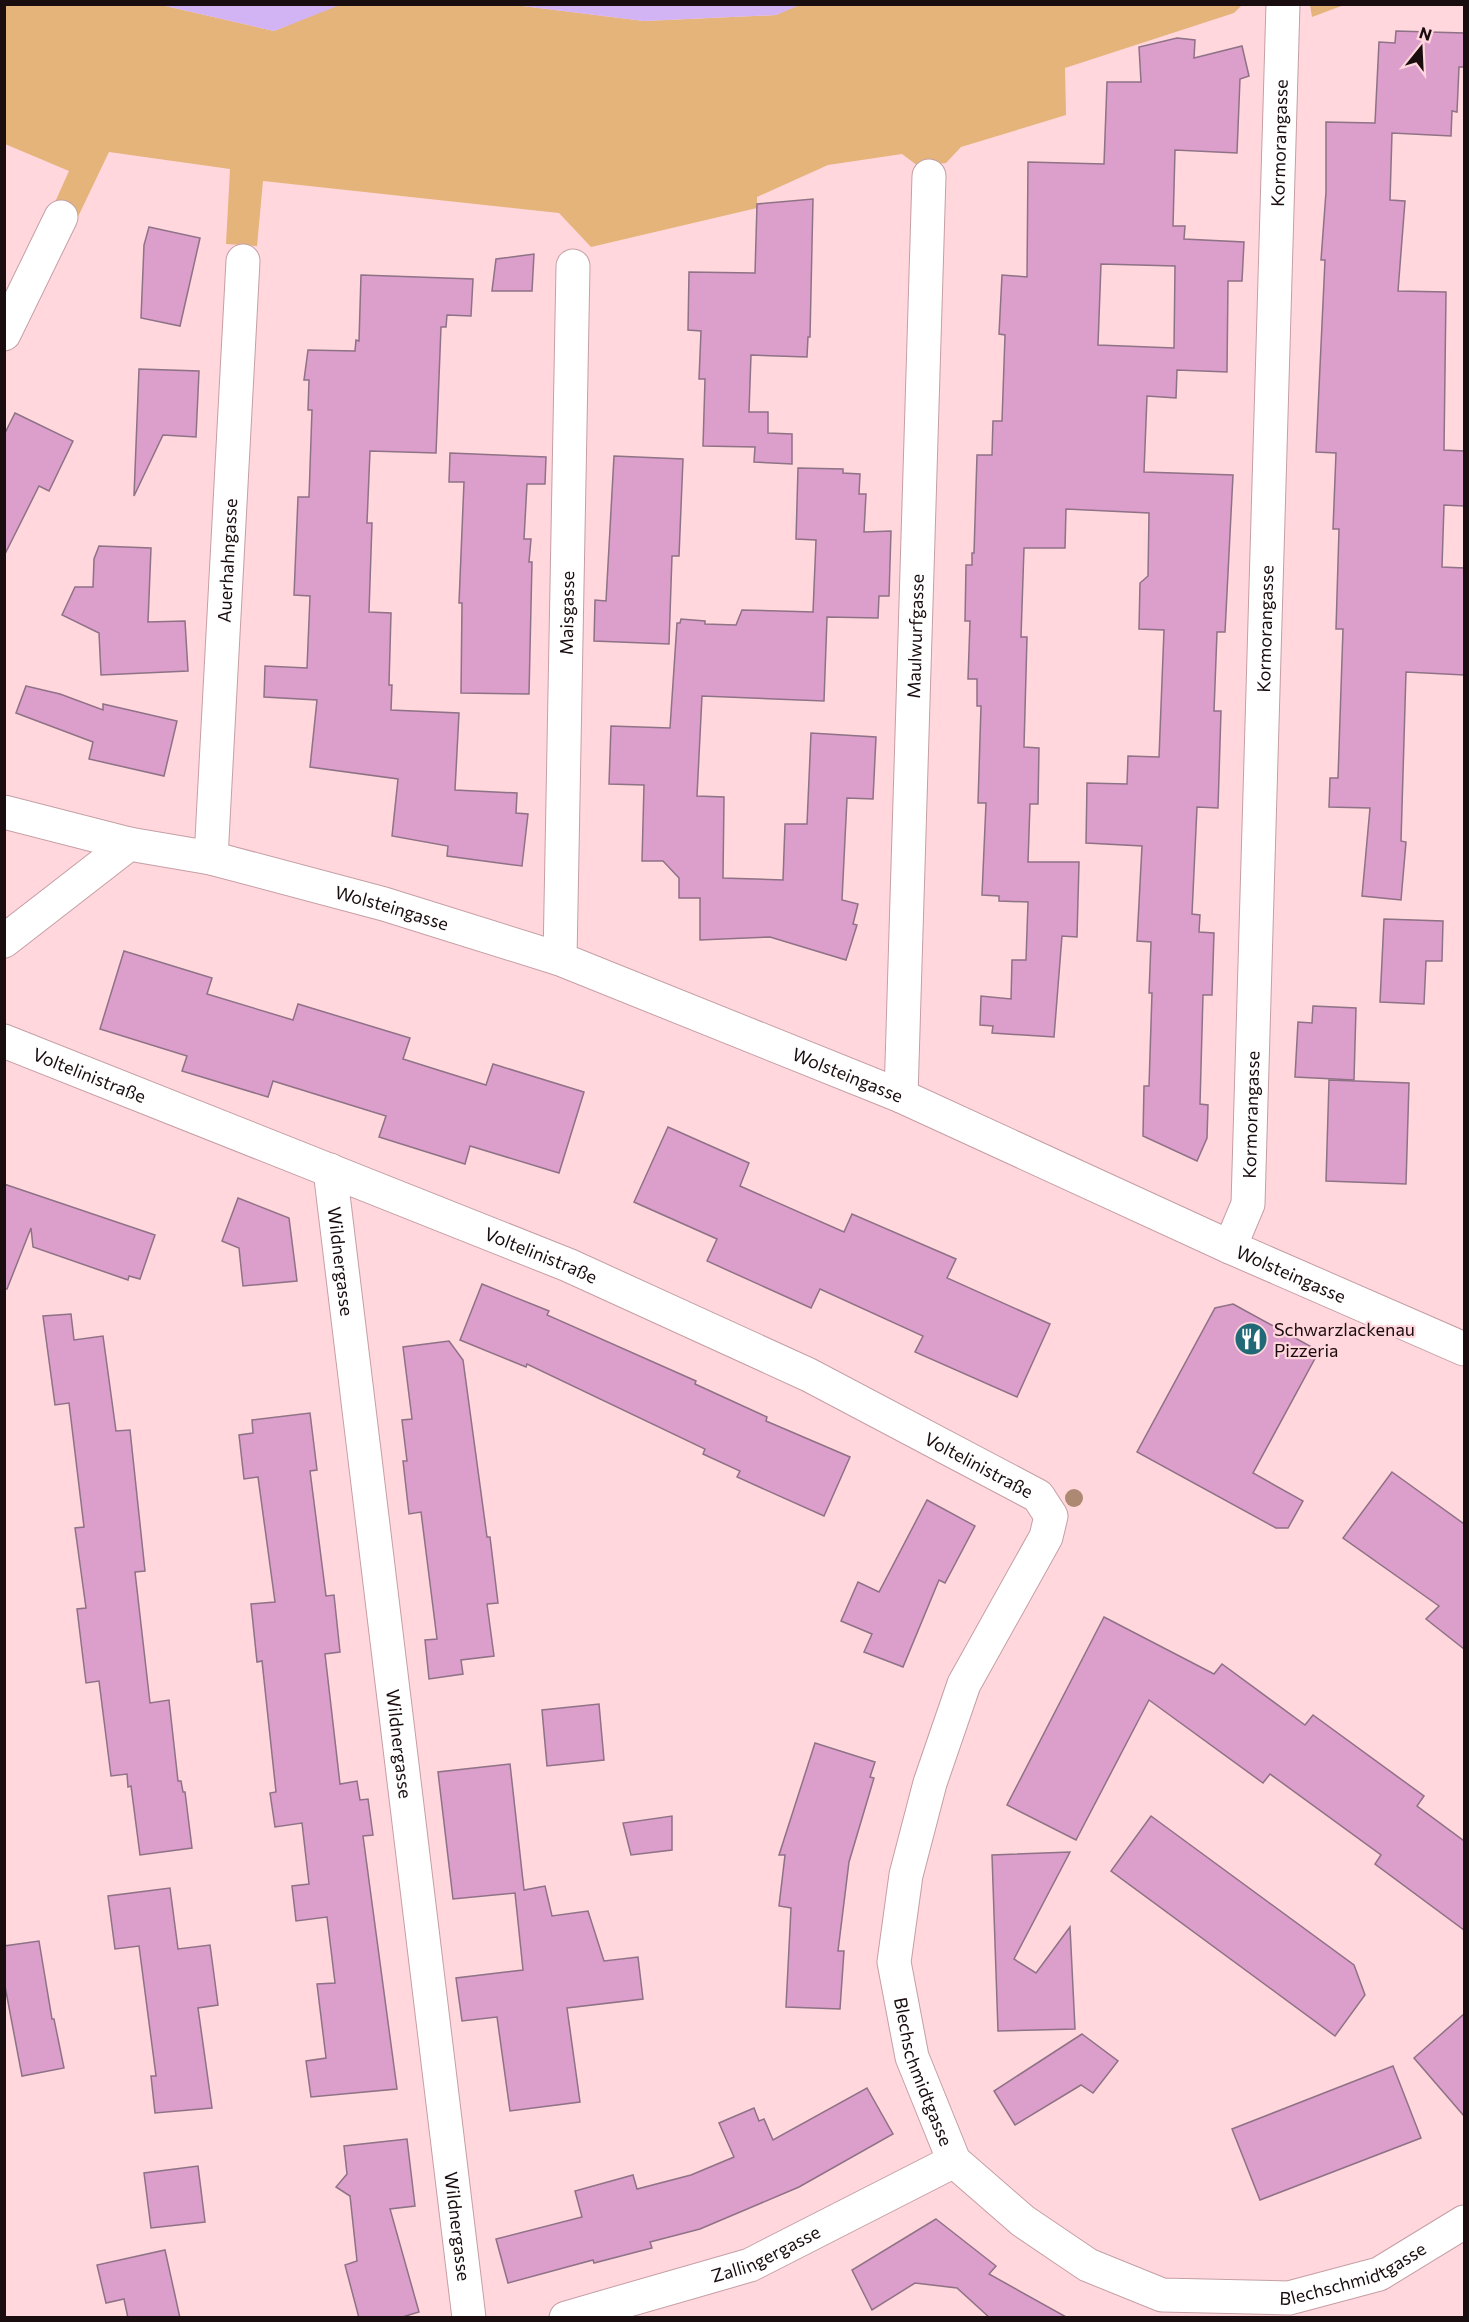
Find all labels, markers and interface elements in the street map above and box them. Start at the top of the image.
north arrow [1391,18,1451,78]
text: N [1417,22,1434,44]
street label: Kormorangasse [1266,79,1292,207]
street label: Auerhahngasse [213,498,241,623]
street label: Kormorangasse [1252,565,1278,693]
street label: Maisgasse [555,571,578,655]
street label: Maulwurfgasse [902,573,928,699]
street label: Wolsteingasse [333,881,451,935]
street label: Voltelinistraße [30,1043,149,1107]
street label: Wolsteingasse [789,1043,906,1107]
street label: Kormorangasse [1238,1051,1263,1179]
street label: Wildnergasse [324,1205,359,1317]
street label: Voltelinistraße [481,1222,601,1288]
street label: Wolsteingasse [1233,1240,1349,1307]
place label: Schwarzlackenau Pizzeria [1274,1318,1415,1361]
restaurant icon: Schwarzlackenau Pizzeria [1233,1321,1269,1357]
street label: Voltelinistraße [921,1427,1037,1503]
street label: Wildnergasse [382,1688,417,1800]
street label: Blechschmidtgasse [890,1995,958,2149]
street label: Wildnergasse [440,2170,475,2282]
street label: Zallingergasse [709,2220,824,2287]
street label: Blechschmidtgasse [1279,2237,1430,2309]

